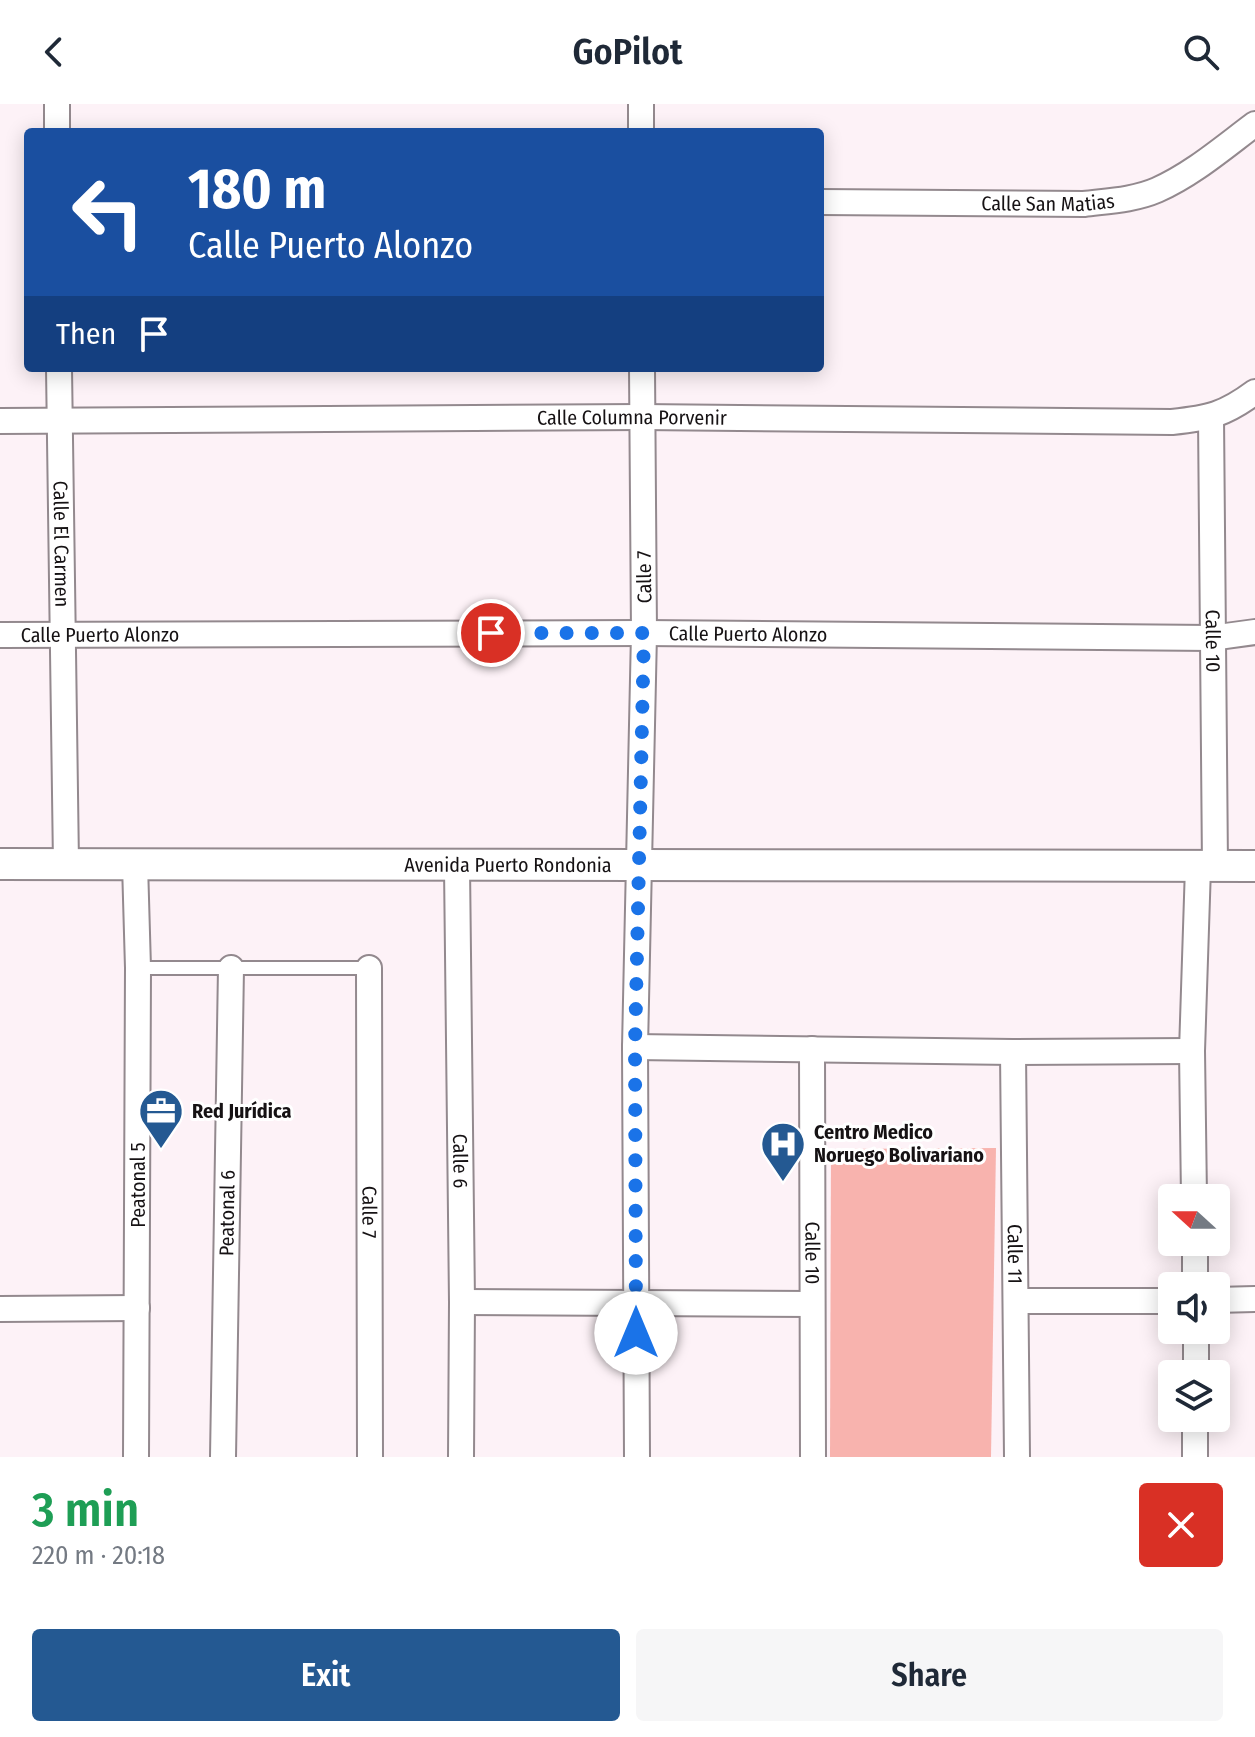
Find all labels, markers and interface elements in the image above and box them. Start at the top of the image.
icon: back [32,30,76,74]
text: GoPilot [572,30,683,74]
icon: search [1179,30,1223,74]
text: 180 m [188,156,326,223]
icon: left [56,160,160,264]
street label: Calle San Matias [981,189,1116,216]
text: Calle Puerto Alonzo [188,224,473,268]
icon: arrive [132,312,176,356]
text: Then [56,316,116,352]
street label: Calle Columna Porvenir [537,405,727,430]
street label: Calle El Carmen [49,481,74,607]
street label: Calle 7 [632,550,656,604]
pin [457,599,525,667]
street label: Calle 10 [1201,609,1225,673]
icon: arrive [469,611,513,655]
street label: Calle Puerto Alonzo [669,621,827,647]
street label: Calle Puerto Alonzo [21,622,179,647]
street label: Avenida Puerto Rondonia [404,853,612,877]
office icon: Red Jurídica [137,1087,185,1150]
place label: Red Jurídica [192,1099,291,1123]
hospital icon: Centro Medico Noruego Bolivariano [759,1120,807,1183]
place label: Centro Medico Noruego Bolivariano [814,1120,984,1167]
street label: Calle 6 [448,1134,473,1188]
street label: Peatonal 5 [126,1142,150,1228]
street label: Peatonal 6 [214,1170,240,1256]
north arrow [1158,1184,1230,1256]
map controls [1158,1184,1230,1432]
street label: Calle 7 [357,1186,382,1238]
street label: Calle 10 [800,1222,825,1284]
street label: Calle 11 [1003,1224,1027,1284]
button: sound [1158,1272,1230,1344]
position arrow [594,1291,678,1375]
button: layers [1158,1360,1230,1432]
text: 3 min [32,1481,139,1539]
button: close [1139,1483,1223,1567]
text: 220 m · 20:18 [32,1540,165,1571]
button: Exit [32,1629,620,1721]
button: Share [636,1629,1223,1721]

